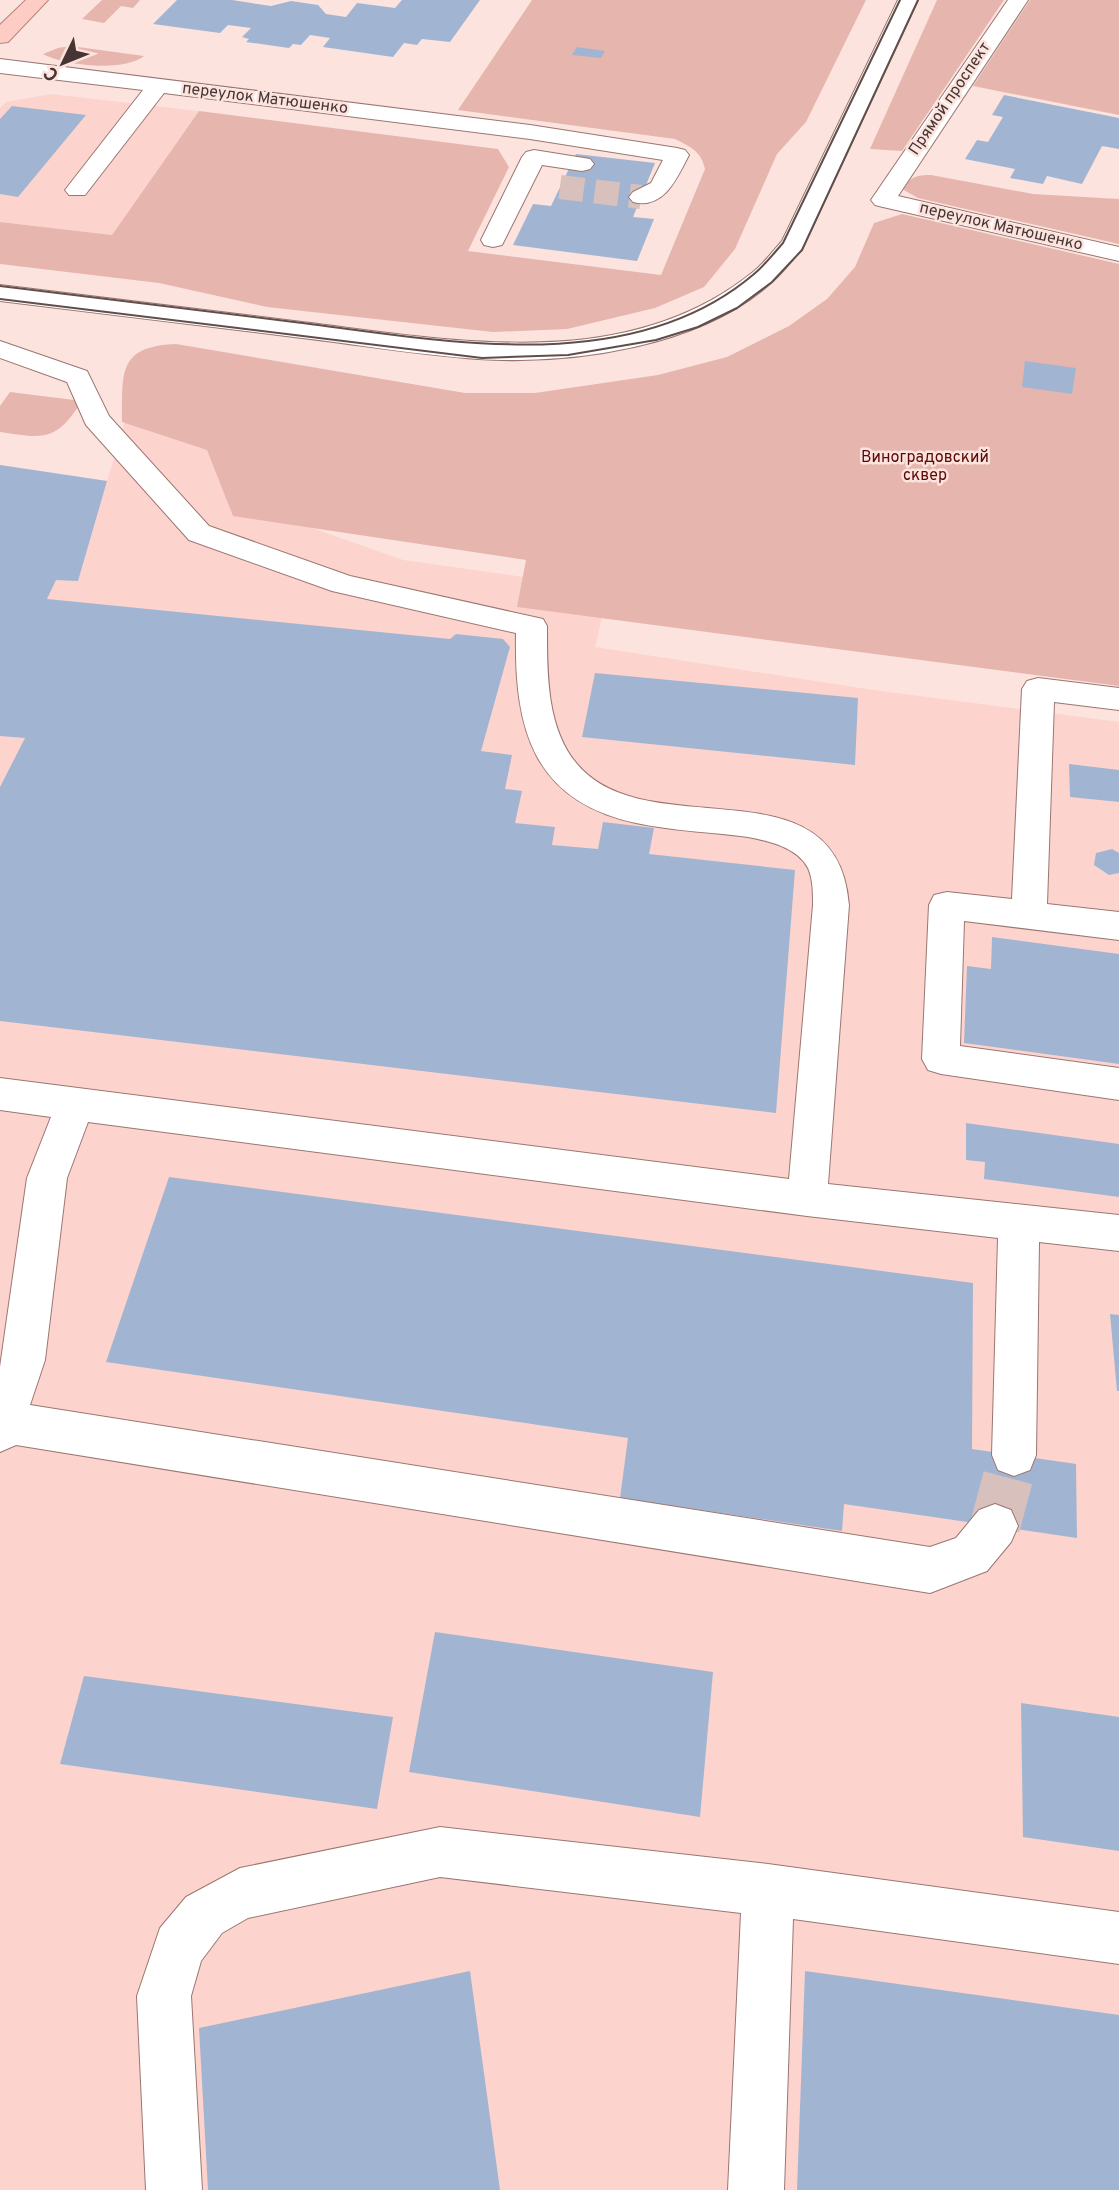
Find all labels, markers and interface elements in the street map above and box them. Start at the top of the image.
north arrow [28,28,98,98]
street label: Прямой проспект [905,39,995,159]
text: С [39,61,65,86]
street label: переулок Матюшенко [181,79,349,119]
street label: переулок Матюшенко [917,198,1085,256]
park label: Виноградовский сквер [861,448,989,486]

